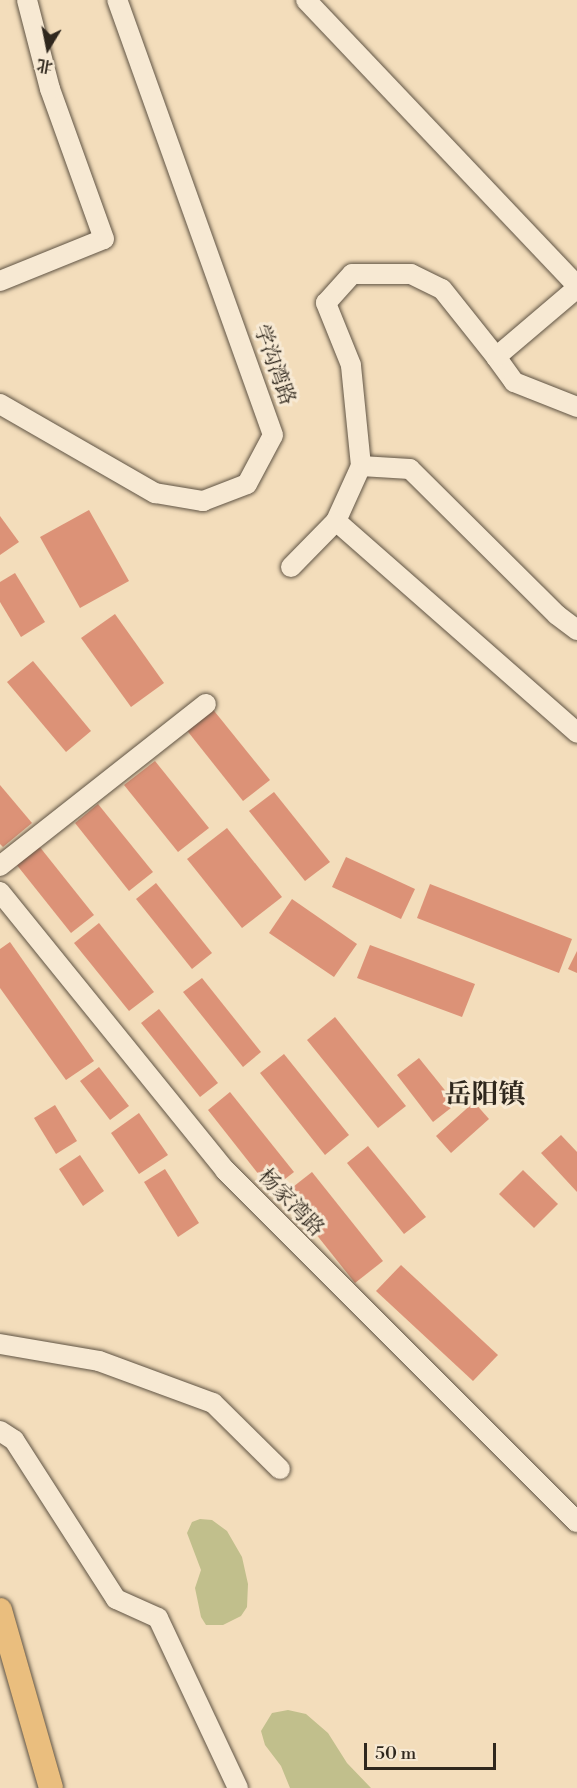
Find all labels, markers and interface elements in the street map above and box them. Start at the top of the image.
north arrow [18,18,78,78]
text: 北 [35,54,55,77]
street label: 学沟湾路 [248,321,300,409]
district label: 岳阳镇 [445,1080,525,1112]
street label: 杨家湾路 [253,1164,329,1242]
scale bar [367,1731,499,1769]
text: 50 m [375,1742,416,1765]

